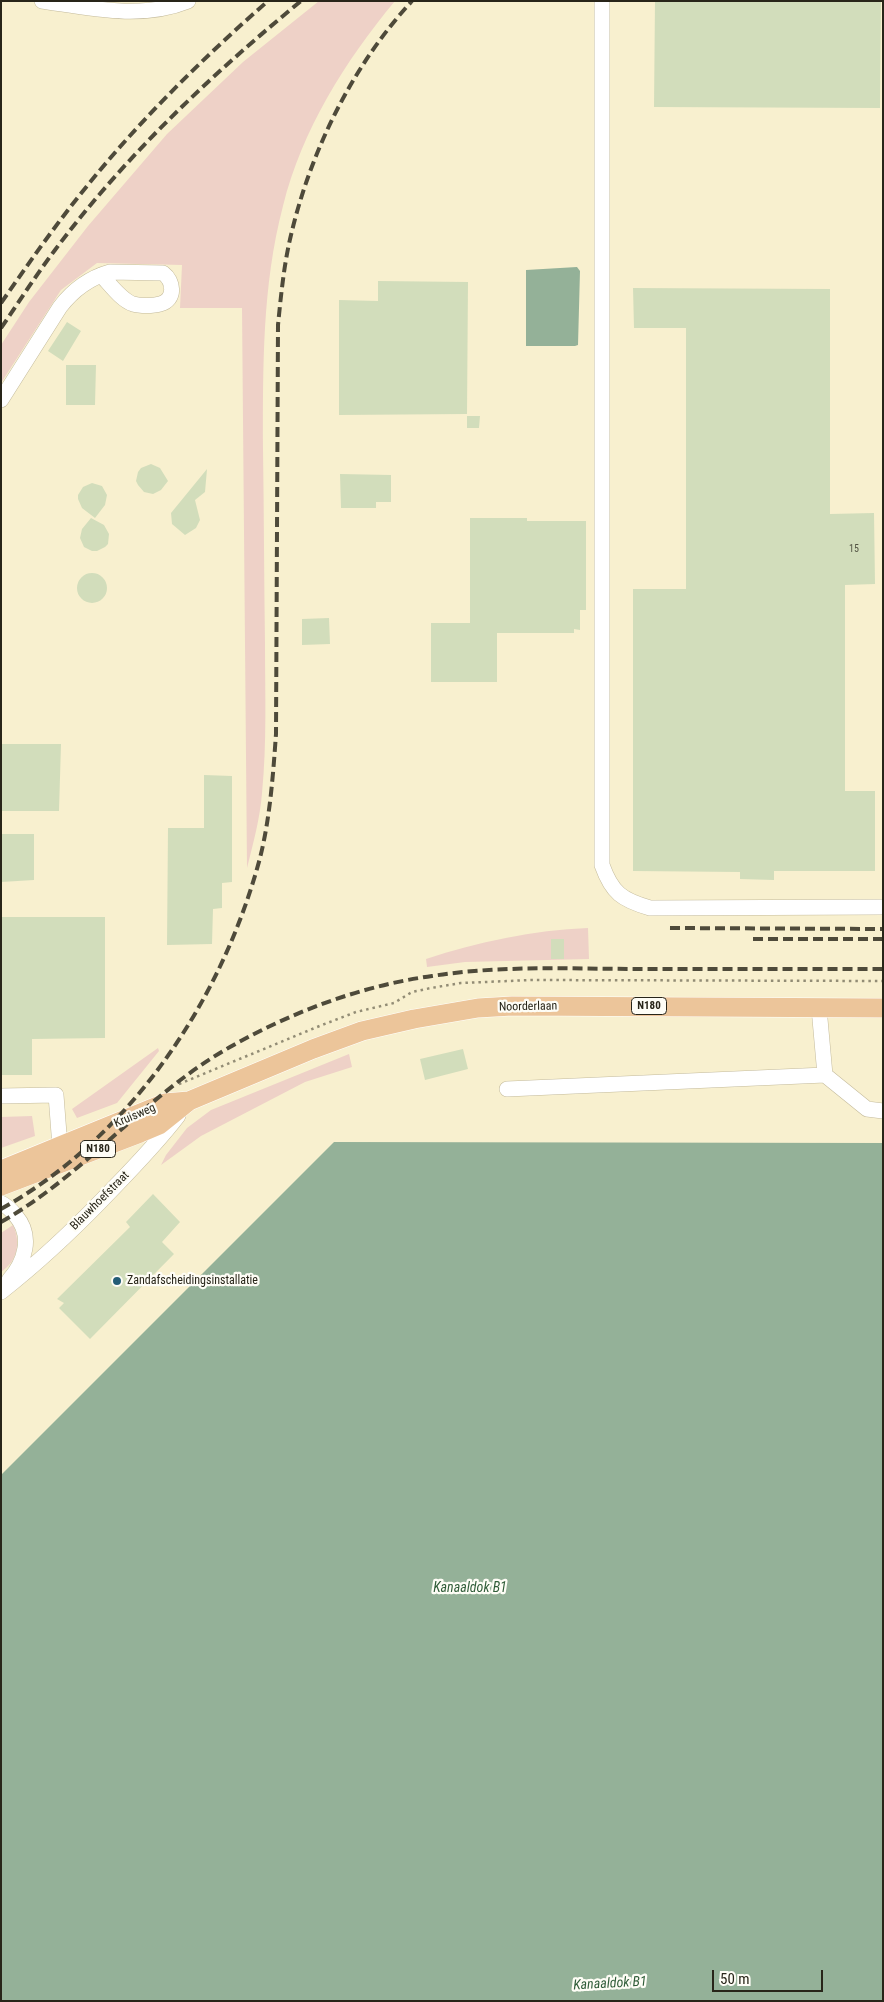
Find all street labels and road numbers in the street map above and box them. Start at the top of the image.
road number: N180 [632,998,666,1014]
street label: Noorderlaan [499,999,557,1015]
street label: Kruisweg [112,1101,158,1131]
road number: N180 [80,1140,116,1158]
street label: Blauwhoefstraat [68,1169,132,1233]

